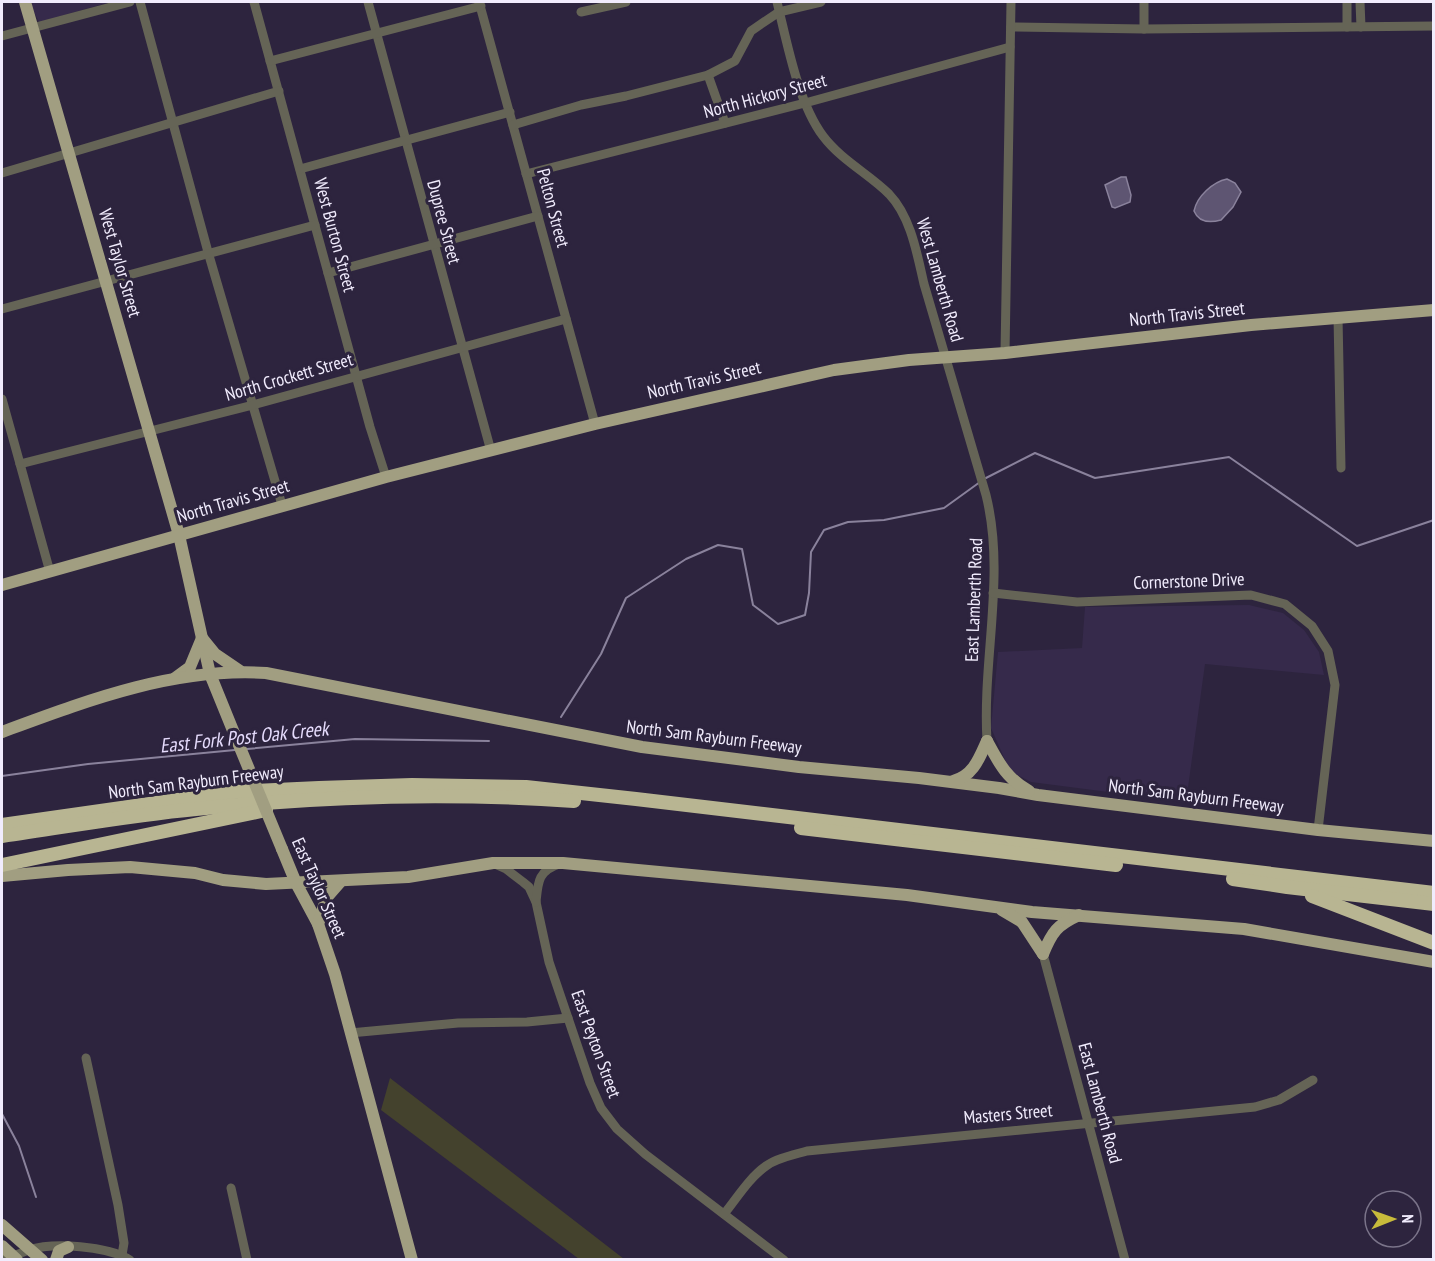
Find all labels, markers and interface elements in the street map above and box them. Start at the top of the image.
street label: North Hickory Street [701,68,829,123]
street label: Pelton Street [532,166,575,250]
street label: West Burton Street [309,175,362,294]
street label: Dupree Street [422,177,467,266]
street label: West Taylor Street [94,206,147,320]
street label: West Lamberth Road [912,215,969,344]
street label: North Travis Street [1128,296,1246,331]
street label: North Crockett Street [222,347,355,406]
street label: North Travis Street [645,355,763,404]
street label: North Travis Street [174,474,292,528]
street label: East Lamberth Road [960,538,987,662]
street label: Cornerstone Drive [1133,567,1245,594]
street label: North Sam Rayburn Freeway [625,714,803,759]
water label: East Fork Post Oak Creek [158,715,332,759]
street label: North Sam Rayburn Freeway [107,759,285,804]
street label: North Sam Rayburn Freeway [1107,773,1285,818]
street label: East Taylor Street [287,834,352,942]
street label: East Peyton Street [566,987,627,1101]
street label: East Lamberth Road [1073,1040,1128,1166]
street label: Masters Street [963,1098,1053,1129]
north arrow [1363,1189,1423,1249]
text: N [1398,1214,1418,1223]

